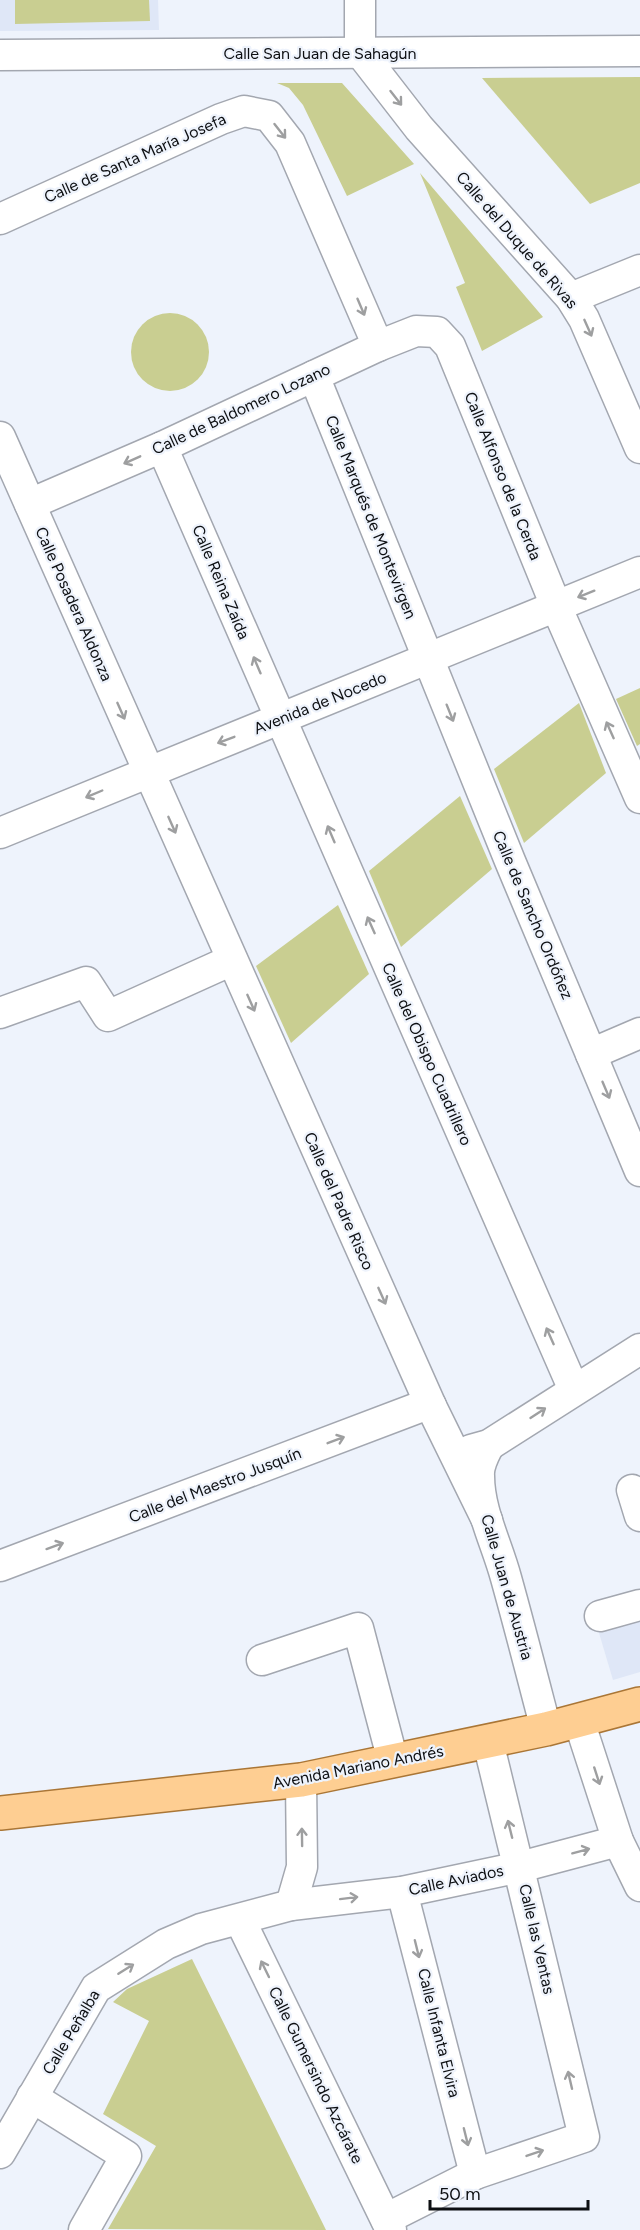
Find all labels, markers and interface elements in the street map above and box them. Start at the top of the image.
street label: Calle San Juan de Sahagún [224,44,417,63]
one-way arrow [390,90,403,106]
street label: Calle de Santa María Josefa [41,109,229,207]
one-way arrow [274,122,287,138]
street label: Calle del Duque de Rivas [452,168,582,312]
one-way arrow [356,298,367,316]
one-way arrow [582,319,594,337]
street label: Calle de Baldomero Lozano [149,359,333,459]
street label: Calle Alfonso de la Cerda [461,389,545,563]
street label: Calle Marqués de Montevirgen [321,413,421,622]
one-way arrow [123,455,141,466]
street label: Calle Reina Zaída [188,522,254,642]
street label: Calle Posadera Aldonza [31,524,117,684]
one-way arrow [577,589,596,600]
one-way arrow [251,656,262,674]
street label: Avenida de Nocedo [251,668,389,738]
one-way arrow [116,702,127,720]
one-way arrow [445,703,456,721]
one-way arrow [604,721,615,739]
one-way arrow [218,736,236,747]
one-way arrow [85,789,103,800]
one-way arrow [166,815,178,833]
one-way arrow [325,825,336,844]
street label: Calle de Sancho Ordóñez [489,828,577,1002]
one-way arrow [364,916,375,934]
street label: Calle del Obispo Cuadrillero [378,960,476,1148]
one-way arrow [246,993,257,1012]
one-way arrow [601,1080,612,1098]
street label: Calle del Padre Risco [300,1129,378,1273]
one-way arrow [377,1286,388,1305]
one-way arrow [544,1328,555,1346]
one-way arrow [529,1407,546,1419]
one-way arrow [326,1433,344,1444]
street label: Calle del Maestro Jusquín [126,1443,304,1527]
street label: Calle Juan de Austria [477,1512,537,1662]
one-way arrow [45,1539,64,1550]
street label: Avenida Mariano Andrés [271,1741,445,1793]
one-way arrow [592,1766,603,1785]
one-way arrow [504,1820,516,1839]
one-way arrow [296,1828,308,1848]
one-way arrow [571,1844,590,1856]
street label: Calle Aviados [407,1861,505,1899]
street label: Calle las Ventas [515,1882,559,1996]
one-way arrow [338,1892,358,1903]
one-way arrow [412,1939,423,1958]
one-way arrow [258,1961,270,1979]
one-way arrow [117,1962,134,1974]
street label: Calle Infanta Elvira [414,1966,464,2100]
street label: Calle Gumersindo Azcárate [265,1983,367,2167]
street label: Calle Peñalba [38,1986,104,2078]
one-way arrow [564,2071,575,2090]
one-way arrow [460,2128,472,2147]
one-way arrow [525,2147,544,2158]
scale bar [430,2173,588,2211]
text: 50 m [439,2183,481,2205]

